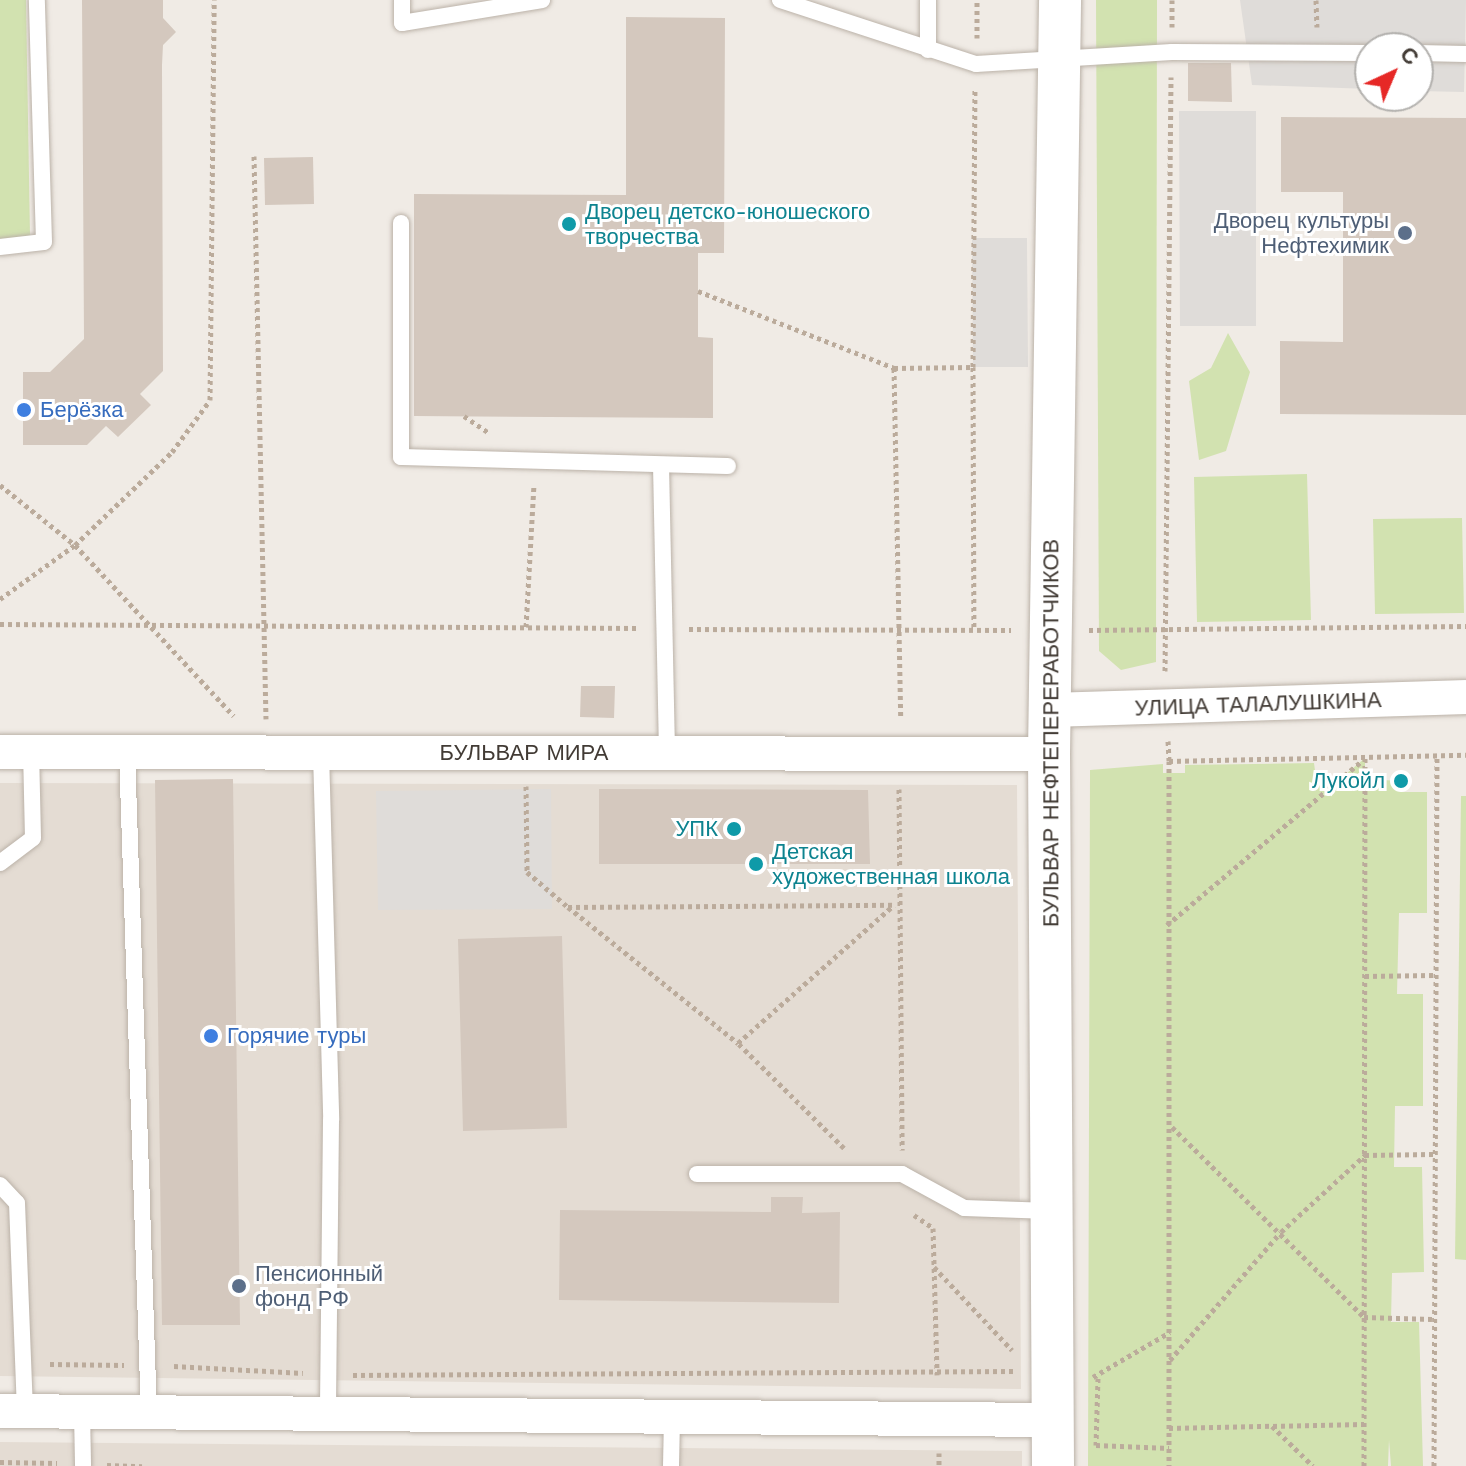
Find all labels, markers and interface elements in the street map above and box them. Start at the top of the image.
north arrow [1354,32,1434,112]
text: С [1395,41,1424,70]
place label: Дворец детско-юношеского творчества [585,198,870,250]
place label: Дворец культуры Нефтехимик [1214,207,1389,258]
marker: Дворец детско-юношеского творчества [560,215,578,233]
marker: Дворец культуры Нефтехимик [1396,224,1414,242]
place label: Берёзка [40,397,124,423]
marker: Берёзка [15,401,33,419]
street label: БУЛЬВАР НЕФТЕПЕРЕРАБОТЧИКОВ [1038,539,1064,927]
street label: УЛИЦА ТАЛАЛУШКИНА [1134,686,1382,722]
street label: БУЛЬВАР МИРА [440,740,608,766]
place label: Лукойл [1312,768,1385,794]
marker: Лукойл [1392,772,1410,790]
place label: УПК [675,816,718,842]
marker: УПК [725,820,743,838]
place label: Детская художественная школа [772,838,1010,890]
marker: Детская художественная школа [747,855,765,873]
place label: Горячие туры [227,1023,366,1049]
marker: Горячие туры [202,1027,220,1045]
place label: Пенсионный фонд РФ [255,1260,383,1312]
marker: Пенсионный фонд РФ [230,1277,248,1295]

